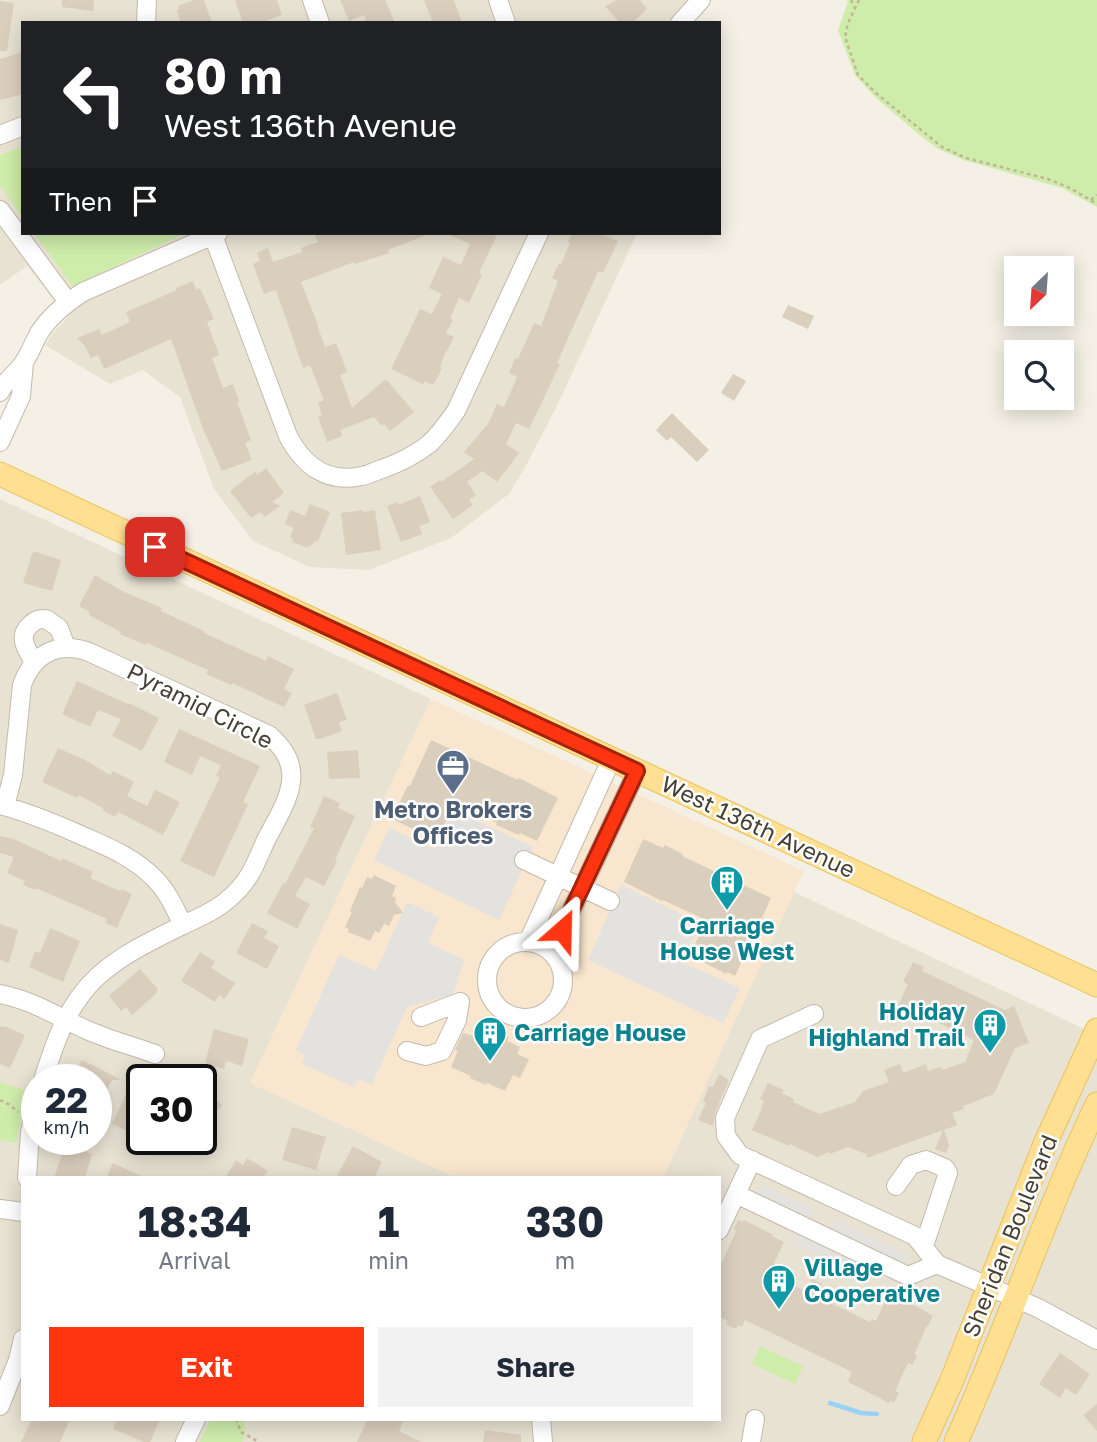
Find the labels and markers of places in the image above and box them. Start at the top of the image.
pin [125,517,185,577]
office icon: Metro Brokers Offices [434,747,472,796]
place label: Metro Brokers Offices [374,795,532,849]
building icon: Carriage House West [708,863,746,912]
place label: Carriage House West [660,911,794,965]
place label: Holiday Highland Trail [808,997,965,1051]
building icon: Holiday Highland Trail [971,1006,1009,1055]
building icon: Carriage House [471,1014,509,1063]
place label: Carriage House [514,1018,686,1046]
place label: Village Cooperative [804,1253,940,1307]
building icon: Village Cooperative [760,1262,798,1311]

